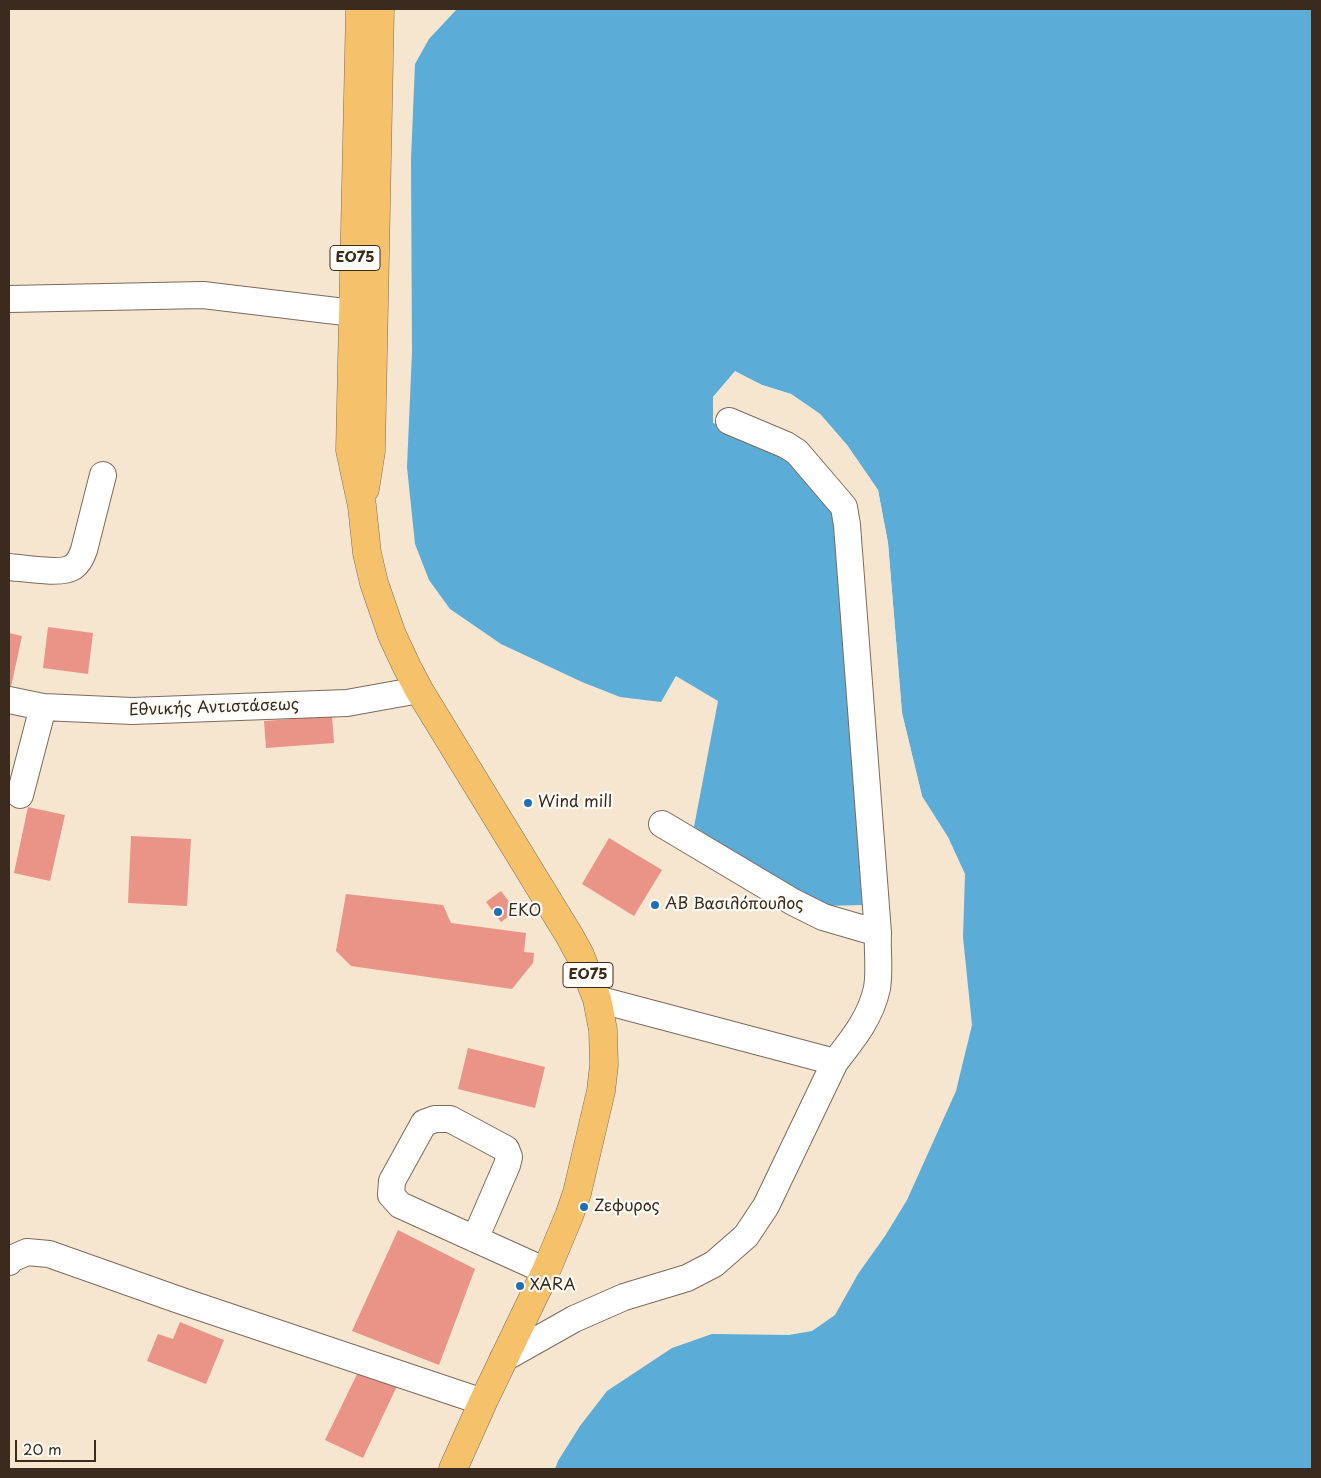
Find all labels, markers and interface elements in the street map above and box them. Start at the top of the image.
road number: ΕΟ75 [330,246,380,270]
street label: Εθνικής Αντιστάσεως [129,695,299,721]
place label: Wind mill [538,793,612,813]
marker: Wind mill [522,797,534,809]
place label: ΑΒ Βασιλόπουλος [665,895,804,915]
marker: ΑΒ Βασιλόπουλος [649,899,661,911]
place label: EKO [508,902,541,922]
marker: EKO [492,906,504,918]
road number: ΕΟ75 [563,962,613,988]
place label: Ζεφυρος [594,1197,660,1217]
marker: Ζεφυρος [578,1201,590,1213]
place label: XARA [530,1276,575,1296]
marker: XARA [514,1280,526,1292]
scale bar [18,1430,99,1462]
text: 20 m [23,1437,62,1460]

